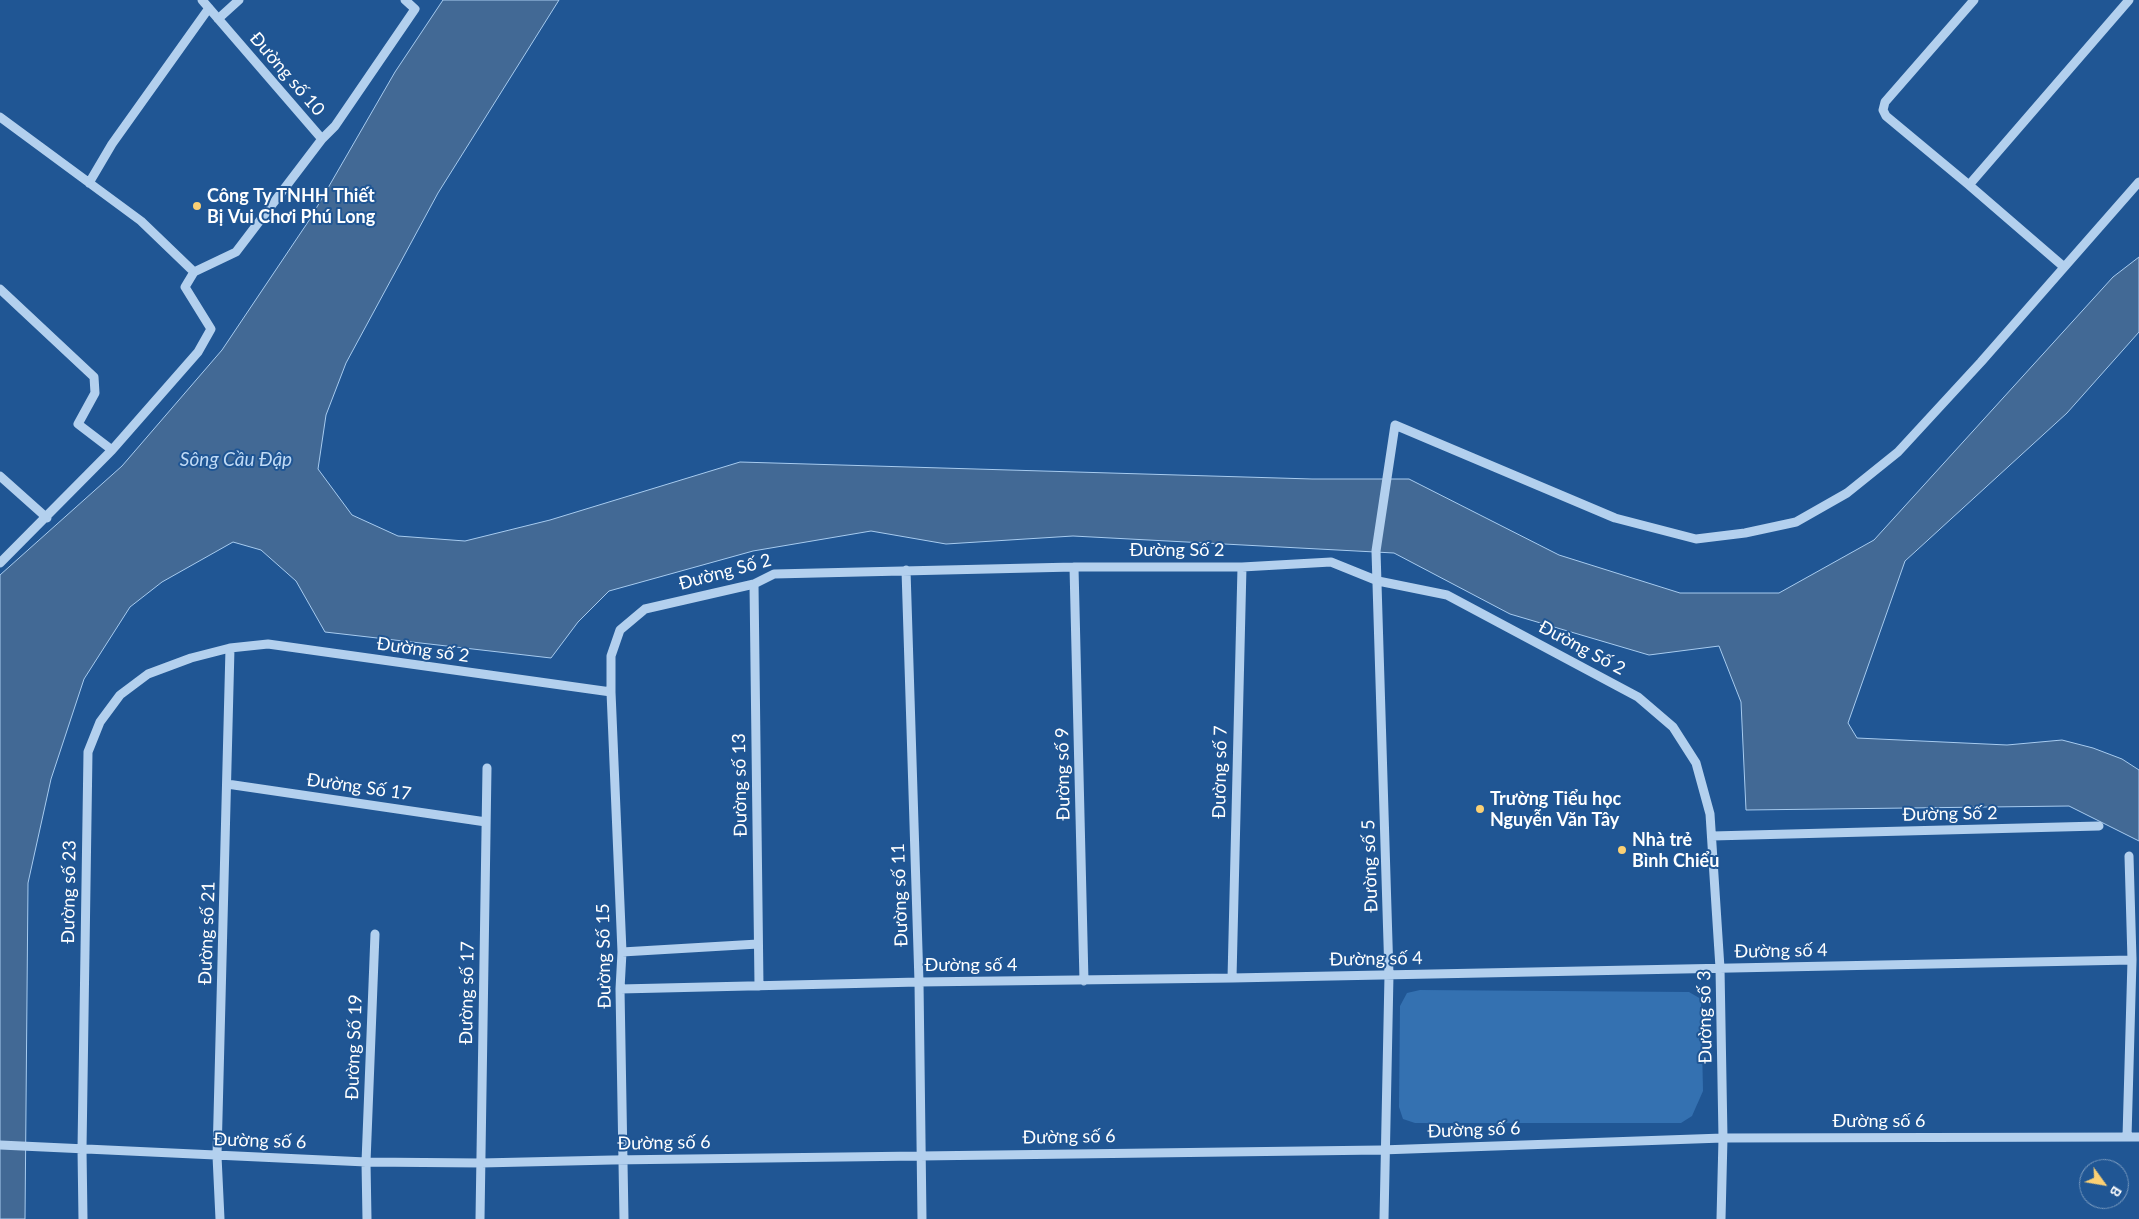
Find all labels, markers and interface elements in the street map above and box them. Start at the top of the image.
street label: Đường số 10 [245,28,329,120]
place label: Công Ty TNHH Thiết Bị Vui Chơi Phú Long [207,185,375,228]
marker: Công Ty TNHH Thiết Bị Vui Chơi Phú Long [191,200,203,212]
water label: Sông Cầu Đập [180,449,292,471]
street label: Đường Số 2 [1130,539,1224,561]
street label: Đường Số 2 [676,549,774,595]
street label: Đường Số 2 [1535,616,1629,680]
street label: Đường số 2 [375,633,471,667]
street label: Đường số 7 [1208,725,1232,819]
street label: Đường số 9 [1051,727,1075,821]
street label: Đường số 13 [728,733,752,837]
street label: Đường Số 17 [305,769,413,805]
place label: Trường Tiểu học Nguyễn Văn Tây [1490,788,1621,831]
street label: Đường Số 2 [1902,802,1998,826]
marker: Trường Tiểu học Nguyễn Văn Tây [1474,803,1486,815]
street label: Đường số 5 [1358,819,1382,913]
place label: Nhà trẻ Bình Chiểu [1632,829,1719,872]
street label: Đường số 23 [57,840,81,944]
street label: Đường số 11 [887,843,913,947]
marker: Nhà trẻ Bình Chiểu [1616,844,1628,856]
street label: Đường số 21 [194,881,220,985]
street label: Đường Số 15 [592,903,616,1009]
street label: Đường số 4 [1734,939,1828,963]
street label: Đường số 17 [455,941,479,1045]
street label: Đường số 4 [1329,947,1423,971]
street label: Đường số 4 [924,954,1018,976]
street label: Đường số 3 [1693,970,1717,1064]
street label: Đường Số 19 [341,994,367,1100]
street label: Đường số 6 [1832,1110,1926,1132]
street label: Đường số 6 [1427,1118,1521,1142]
street label: Đường số 6 [1022,1125,1116,1149]
street label: Đường số 6 [213,1129,307,1153]
street label: Đường số 6 [617,1131,711,1155]
north arrow [2079,1159,2129,1209]
text: B [2107,1183,2126,1200]

